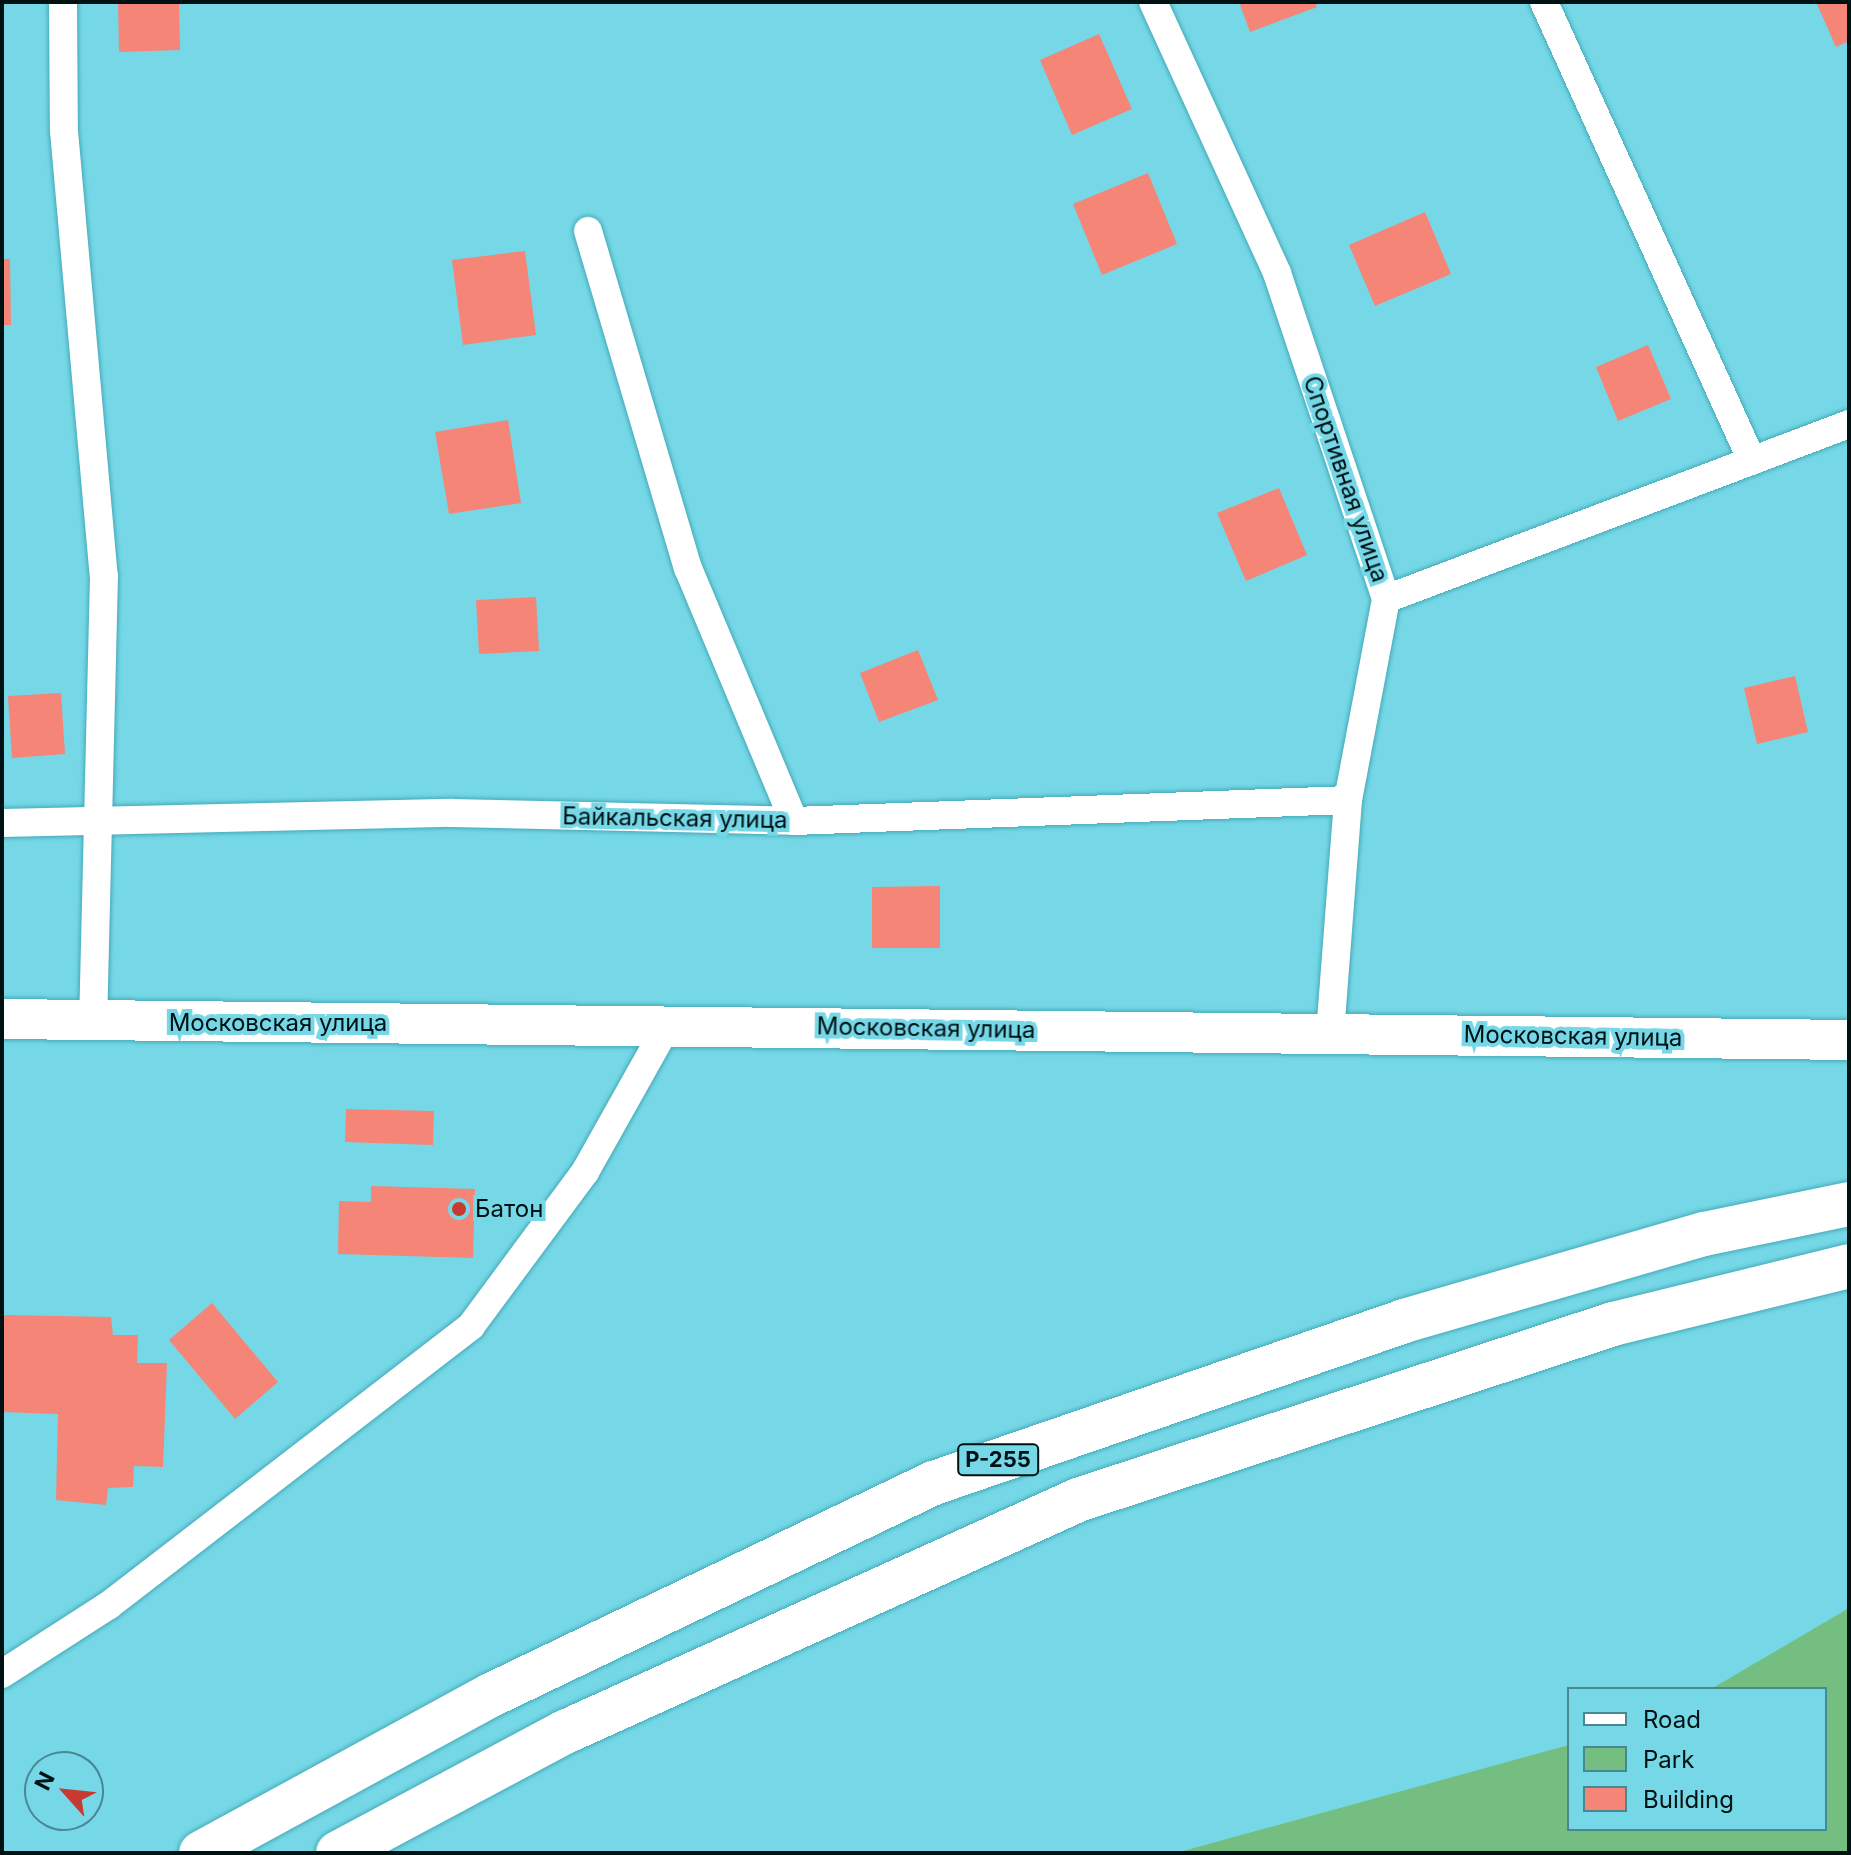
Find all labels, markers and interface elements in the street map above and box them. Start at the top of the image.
street label: Спортивная улица [1297,372,1395,586]
street label: Байкальская улица [562,802,788,834]
street label: Московская улица [169,1009,387,1037]
street label: Московская улица [816,1012,1036,1044]
street label: Московская улица [1463,1020,1683,1052]
place label: Батон [475,1195,543,1223]
marker: Батон [450,1200,468,1218]
road number: Р-255 [956,1442,1040,1478]
legend [1567,1687,1827,1831]
text: Road [1643,1705,1701,1734]
text: Park [1643,1745,1694,1774]
north arrow [24,1751,104,1831]
text: N [29,1768,60,1794]
text: Building [1643,1785,1734,1814]

